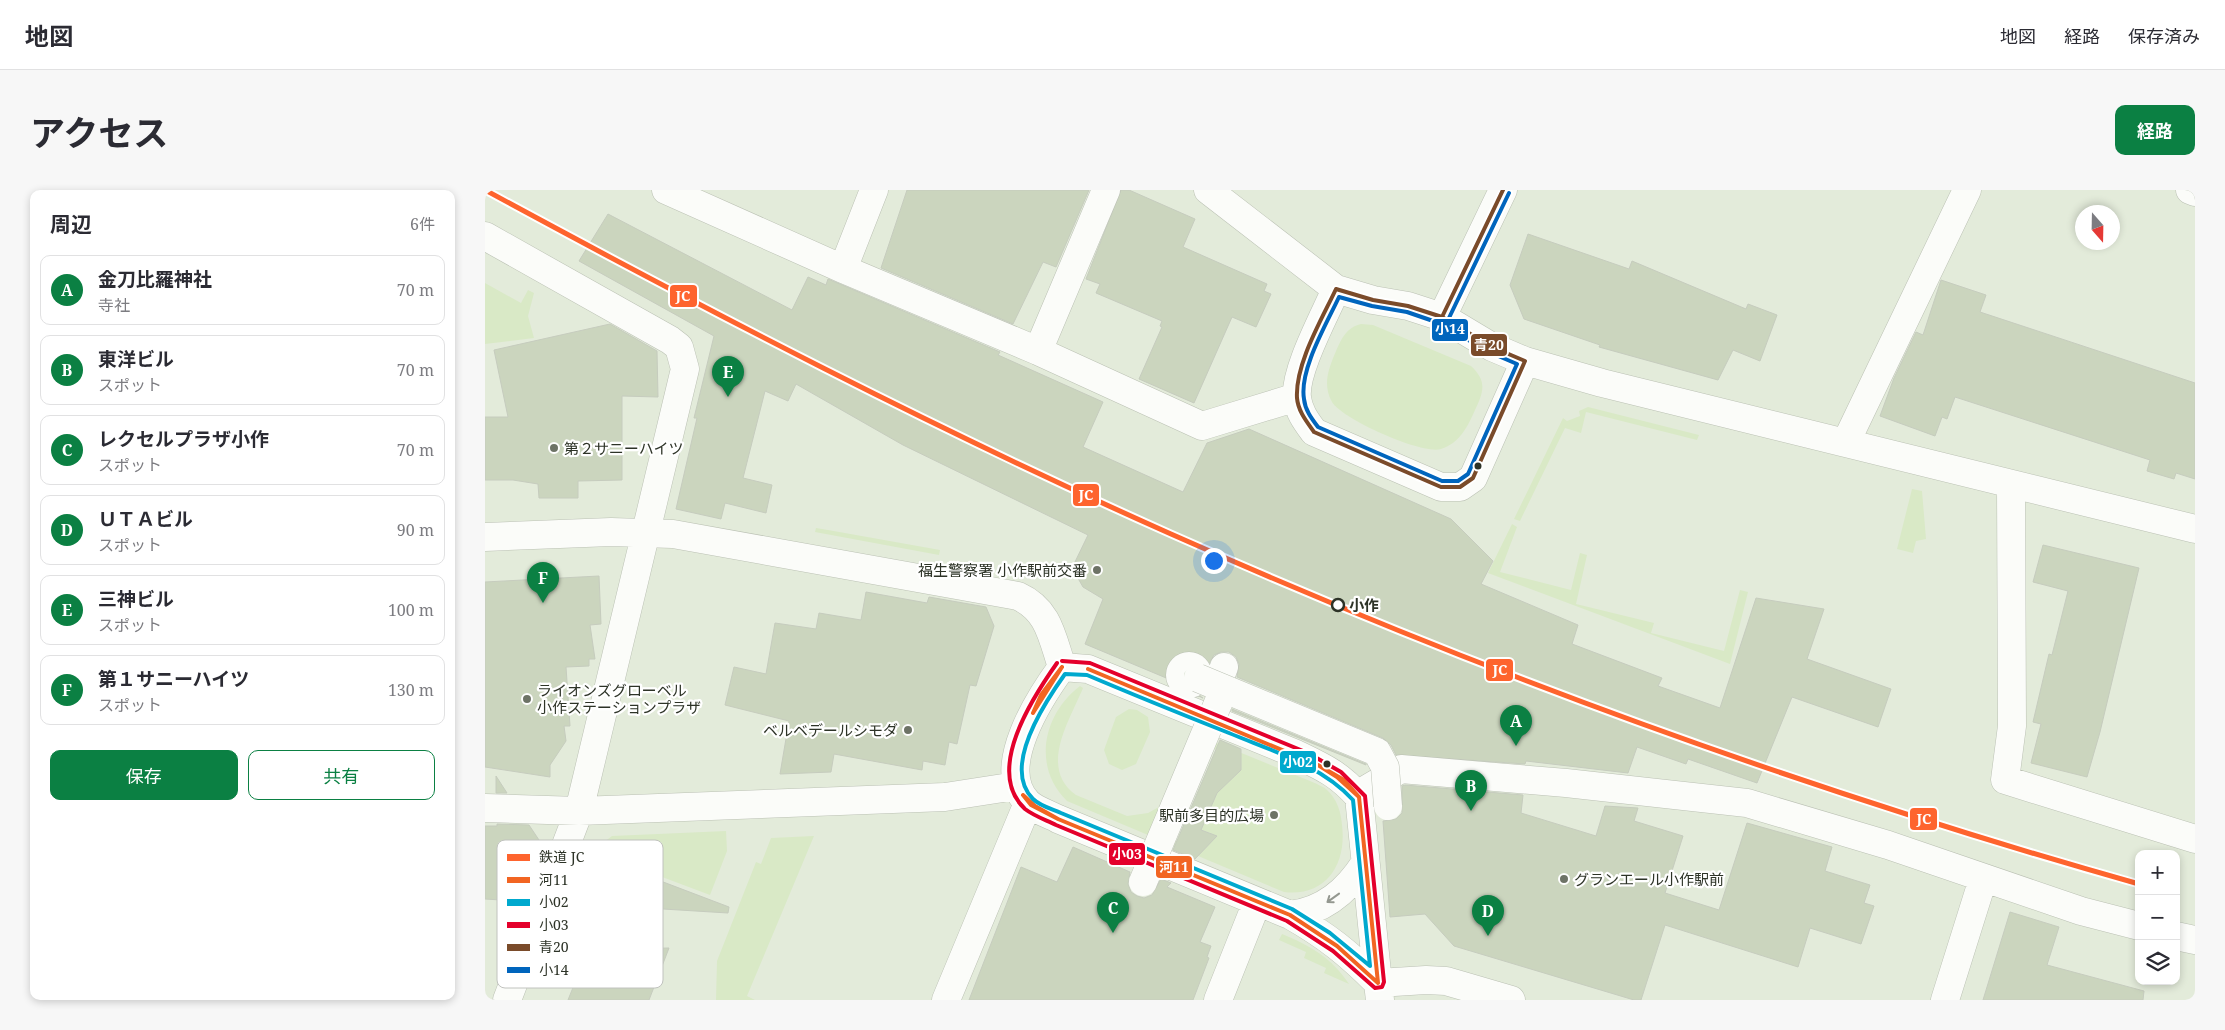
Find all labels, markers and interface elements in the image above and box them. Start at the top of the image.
text: 地図 [25,19,73,52]
text: 地図 [2000,24,2036,48]
text: 経路 [2064,24,2100,48]
text: 保存済み [2128,24,2200,48]
button: 経路 [2115,105,2195,155]
text: アクセス [30,109,168,156]
north arrow [2075,205,2120,250]
text: 周辺 [50,210,92,238]
text: 6件 [410,213,435,235]
text: 金刀比羅神社 [98,266,212,292]
text: A [61,279,73,301]
text: 70 m [397,279,434,301]
line badge: JC [669,284,698,308]
text: JC [675,286,690,305]
text: 寺社 [98,294,130,316]
line badge: 小14 [1431,318,1469,342]
text: 小14 [1435,319,1465,338]
line badge: 青20 [1470,333,1508,357]
text: 青20 [1474,335,1504,354]
text: 東洋ビル [98,346,174,372]
pin: E [712,356,744,397]
text: B [62,359,72,381]
text: 70 m [397,359,434,381]
text: スポット [98,374,162,396]
text: レクセルプラザ小作 [98,426,269,452]
place label: 第２サニーハイツ [564,438,683,458]
text: C [62,439,72,461]
text: 70 m [397,439,434,461]
marker: 第２サニーハイツ [548,442,560,454]
text: スポット [98,454,162,476]
unlabelled marker [1473,461,1483,471]
line badge: JC [1072,483,1100,507]
text: JC [1078,485,1093,504]
text: ＵＴＡビル [98,506,193,532]
text: D [61,519,73,541]
text: 90 m [397,519,434,541]
text: スポット [98,534,162,556]
your location [1201,548,1227,574]
place label: 福生警察署 小作駅前交番 [918,560,1087,580]
pin: F [527,562,559,603]
marker: 福生警察署 小作駅前交番 [1091,564,1103,576]
text: 三神ビル [98,586,174,612]
place label: 小作 [1349,595,1379,615]
marker: 小作 [1331,598,1345,612]
text: E [62,599,72,621]
text: 100 m [388,599,434,621]
text: スポット [98,614,162,636]
line badge: JC [1485,658,1514,682]
text: JC [1492,660,1507,679]
text: 第１サニーハイツ [98,666,249,692]
text: F [62,679,72,701]
text: 130 m [388,679,434,701]
place label: ライオンズグローベル 小作ステーションプラザ [537,680,701,717]
marker: ライオンズグローベル 小作ステーションプラザ [521,693,533,705]
text: スポット [98,694,162,716]
pin: A [1500,705,1532,746]
place label: ベルベデールシモダ [763,720,898,740]
marker: ベルベデールシモダ [902,724,914,736]
button: 保存 [50,750,238,800]
button: 共有 [248,750,435,800]
line badge: 小02 [1279,750,1317,774]
text: 小02 [1283,752,1313,771]
unlabelled marker [1322,759,1332,769]
pin: B [1455,770,1487,811]
place label: 駅前多目的広場 [1159,805,1264,825]
line badge: JC [1909,807,1938,831]
marker: 駅前多目的広場 [1268,809,1280,821]
text: JC [1916,809,1931,828]
legend [497,840,663,988]
line badge: 小03 [1108,842,1146,866]
text: 小03 [1112,844,1142,863]
text: 鉄道 JC [539,847,585,866]
map controls [2135,850,2180,985]
button: + [2135,850,2180,895]
line badge: 河11 [1155,855,1193,879]
text: 河11 [1159,857,1189,876]
place label: グランエール小作駅前 [1574,869,1724,889]
text: 河11 [539,870,569,889]
marker: グランエール小作駅前 [1558,873,1570,885]
text: 小02 [539,892,569,911]
pin: C [1097,892,1129,933]
one-way arrow [1327,893,1341,903]
pin: D [1472,895,1504,936]
button: − [2135,895,2180,940]
text: 小03 [539,915,569,934]
text: 青20 [539,937,569,956]
button: layers [2135,940,2180,985]
text: 小14 [539,960,569,979]

